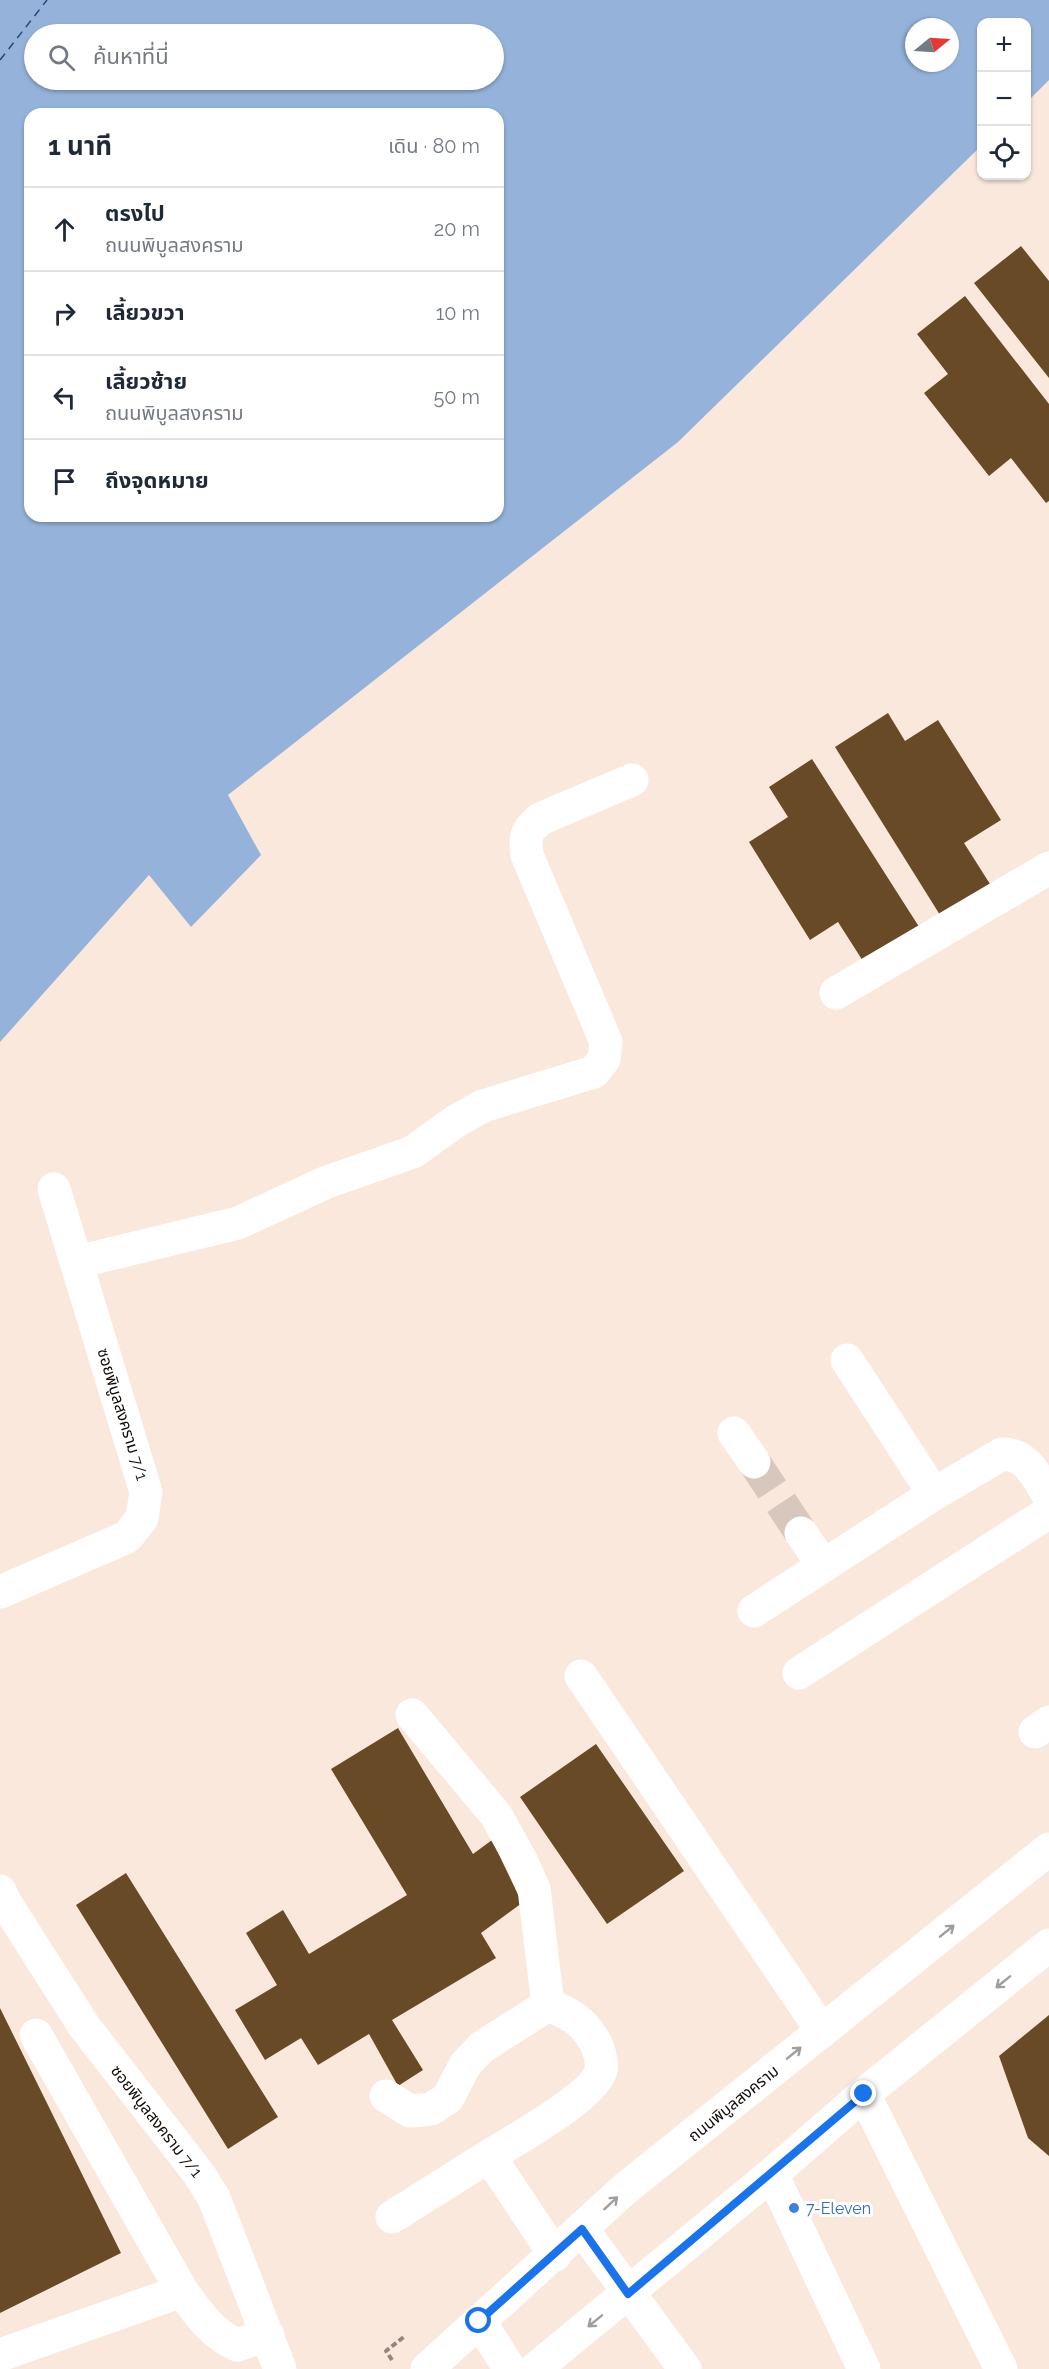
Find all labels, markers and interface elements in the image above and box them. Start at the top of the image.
north arrow [905,18,959,72]
map controls [977,18,1031,180]
button: + [977,18,1031,72]
search box [24,24,504,90]
icon: search [45,41,78,74]
text: ค้นหาที่นี่ [93,43,169,69]
button: − [977,72,1031,126]
button: locate [977,126,1031,180]
text: 1 นาที [48,131,112,161]
text: เดิน · 80 m [388,134,480,158]
text: ตรงไป [105,200,165,226]
icon: ahead [48,213,81,246]
text: 20 m [434,217,480,241]
text: ถนนพิบูลสงคราม [105,233,244,257]
icon: right [48,297,81,330]
text: เลี้ยวขวา [105,299,185,325]
text: 10 m [436,301,480,325]
text: เลี้ยวซ้าย [105,368,187,394]
icon: left [48,381,81,414]
text: 50 m [433,385,480,409]
text: ถนนพิบูลสงคราม [105,401,244,425]
icon: arrive [48,465,81,498]
text: ถึงจุดหมาย [105,467,209,493]
street label: ซอยพิบูลสงคราม 7/1 [93,1346,152,1483]
one-way arrow [938,1925,954,1938]
one-way arrow [996,1975,1012,1988]
one-way arrow [786,2047,802,2060]
street label: ซอยพิบูลสงคราม 7/1 [107,2061,206,2181]
street label: ถนนพิบูลสงคราม [684,2061,782,2146]
route end [850,2080,876,2106]
one-way arrow [603,2196,618,2210]
place label: 7-Eleven [806,2199,871,2218]
marker: 7-Eleven [787,2201,801,2215]
route start [465,2307,491,2333]
one-way arrow [587,2314,603,2327]

